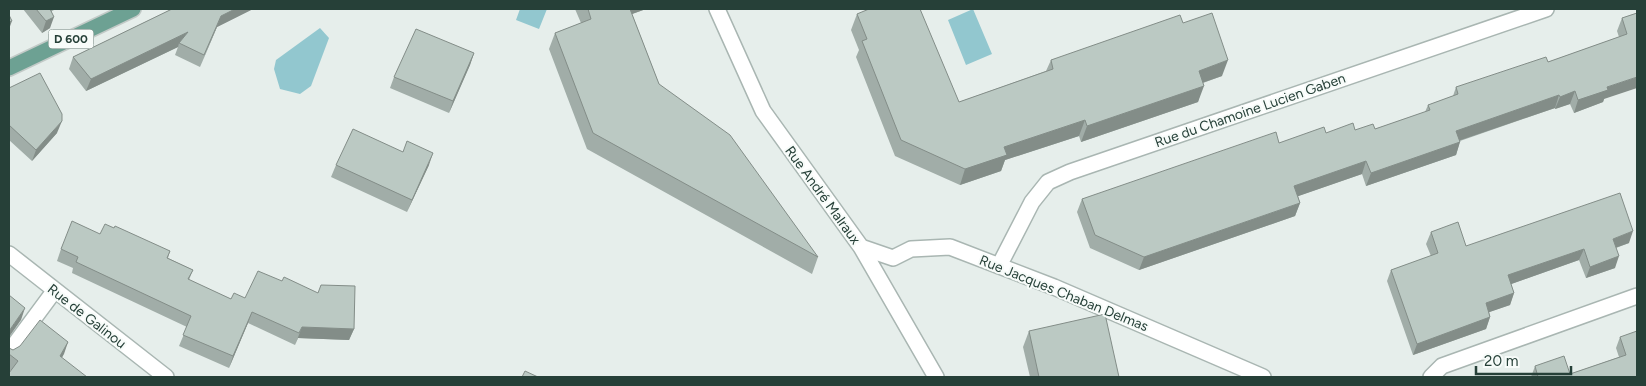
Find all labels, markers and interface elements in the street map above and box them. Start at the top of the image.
road number: D 600 [48,30,94,48]
street label: Rue du Chamoine Lucien Gaben [1153,70,1348,151]
street label: Rue André Malraux [781,143,864,248]
street label: Rue Jacques Chaban Delmas [977,252,1151,335]
street label: Rue de Galinou [44,281,129,352]
scale bar [1476,344,1571,376]
text: 20 m [1484,352,1518,370]

